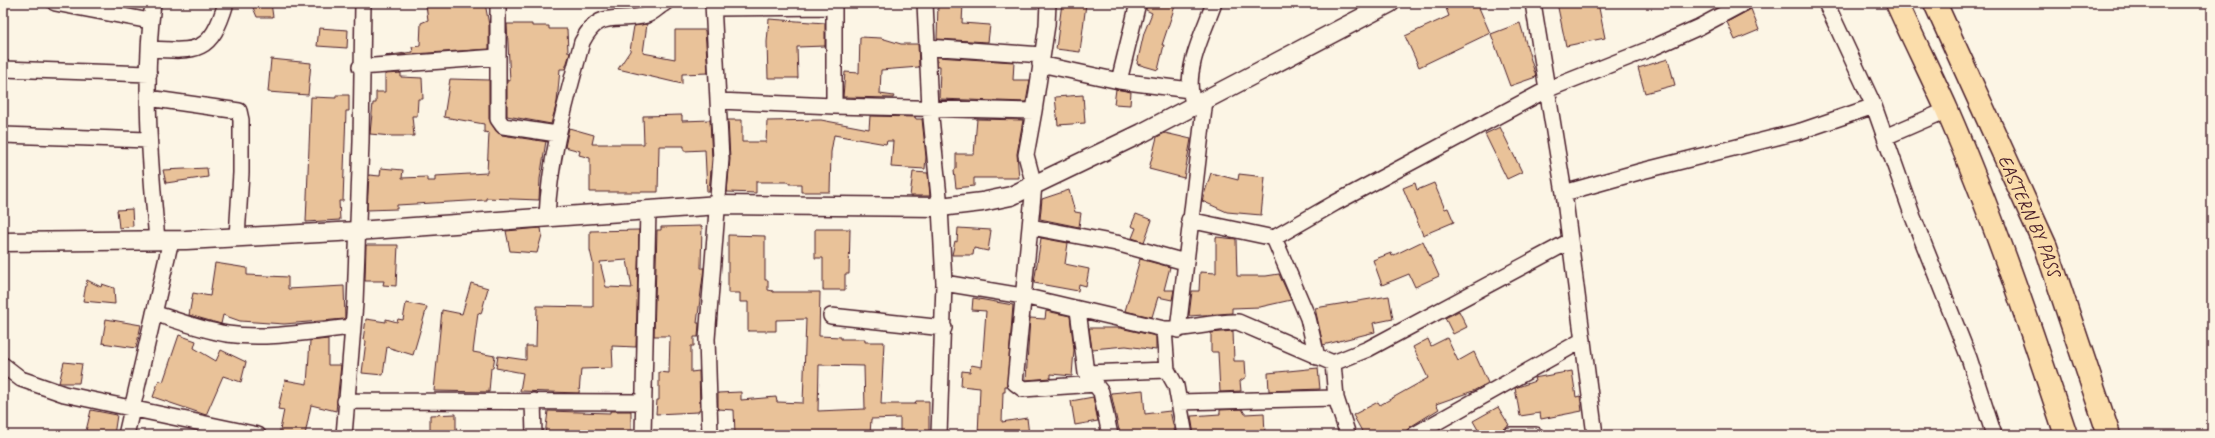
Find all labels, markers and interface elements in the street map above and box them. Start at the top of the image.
street label: EASTERN BY PASS [1993,151,2067,282]

